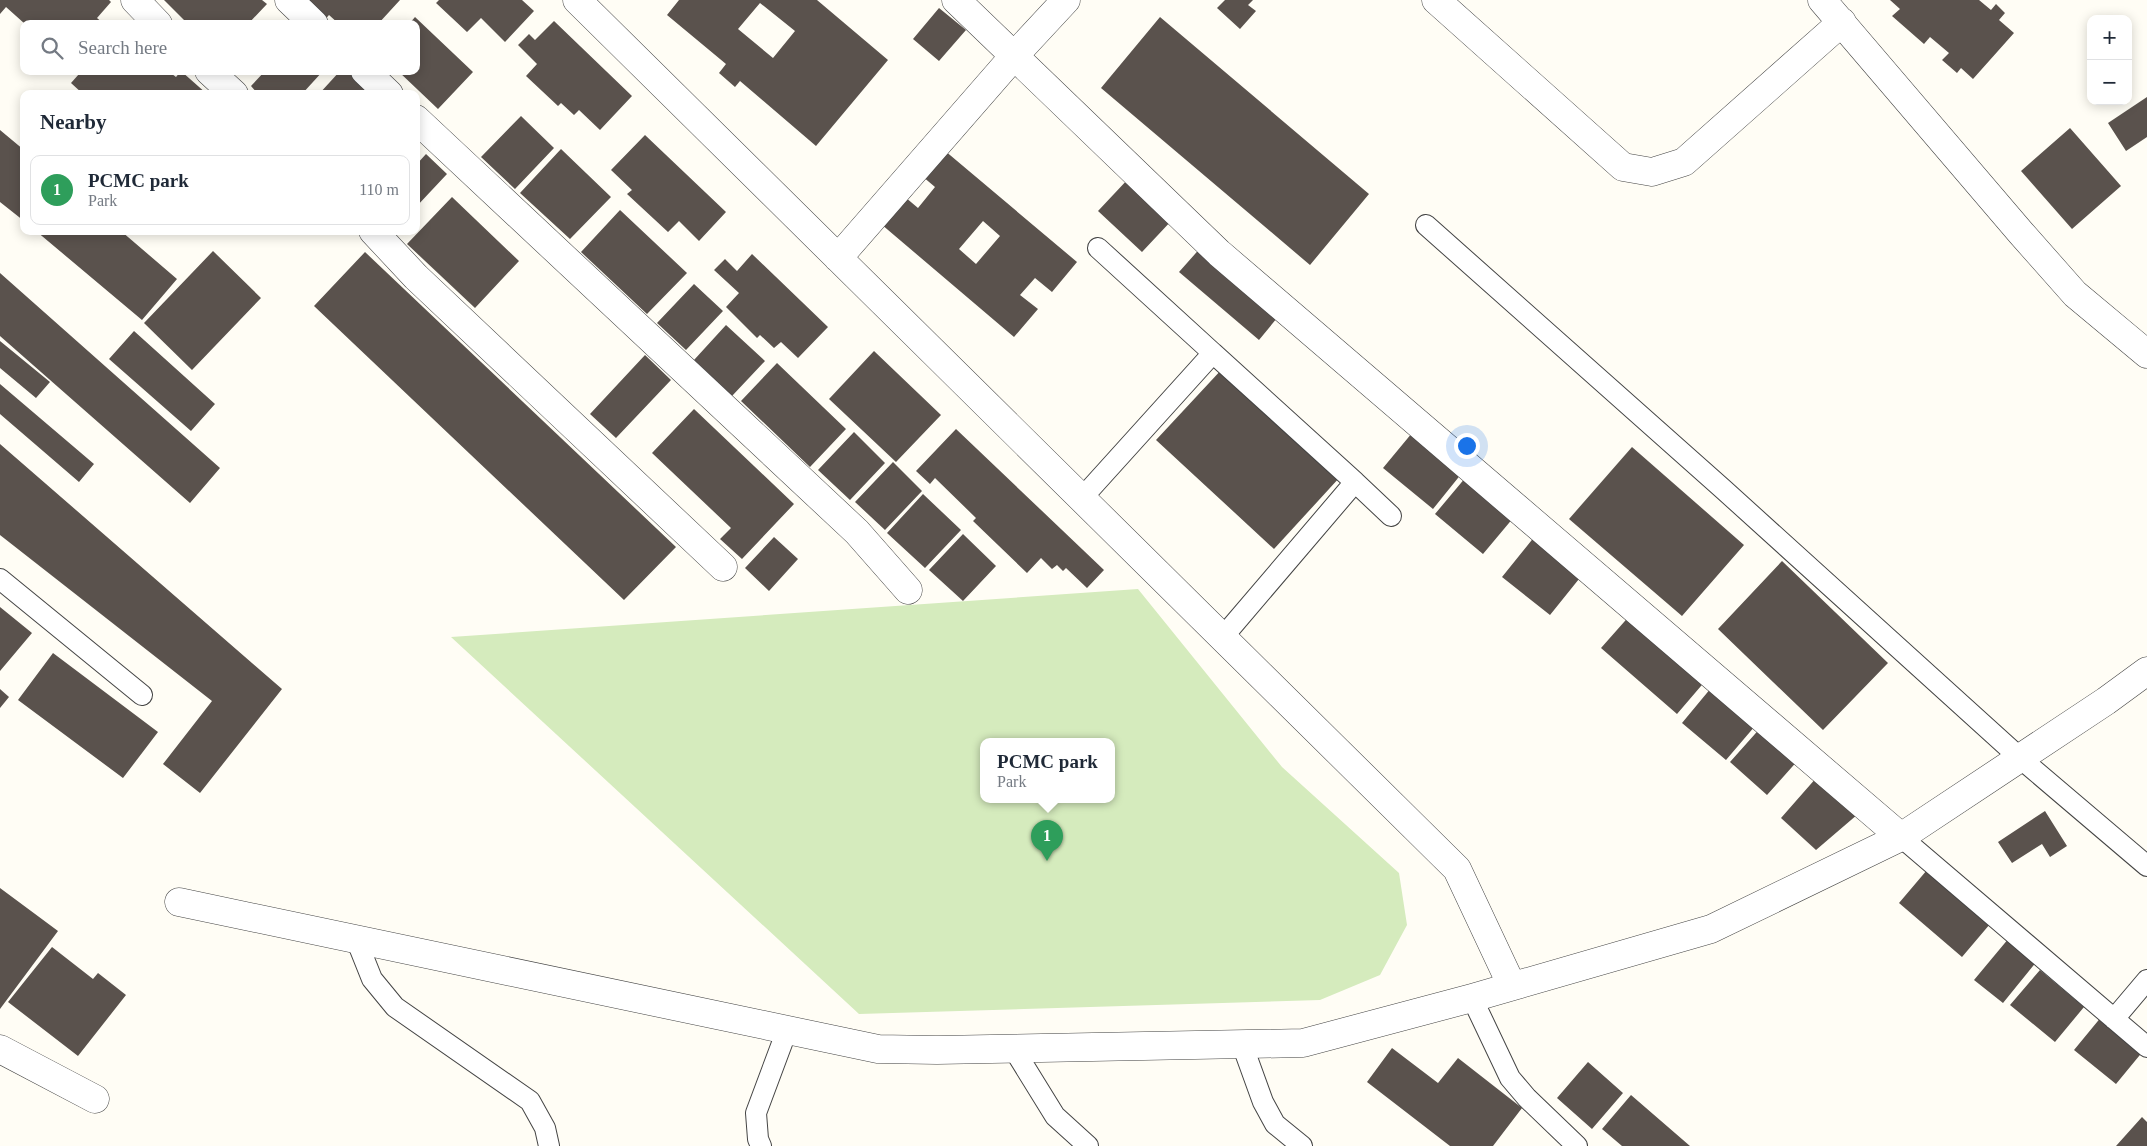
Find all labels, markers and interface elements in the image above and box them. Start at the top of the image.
map controls [2087,15,2132,105]
button: + [2087,15,2132,60]
search box [20,20,420,75]
icon: search [38,34,66,62]
text: Search here [78,37,167,58]
button: − [2087,60,2132,105]
text: Nearby [40,110,107,134]
text: PCMC park [88,170,189,191]
text: 1 [53,181,61,198]
text: 110 m [359,181,399,198]
text: Park [88,192,117,209]
your location [1454,433,1480,459]
popup [980,738,1115,803]
text: PCMC park [997,751,1098,772]
text: Park [997,773,1026,790]
pin: 1 [1031,820,1063,861]

